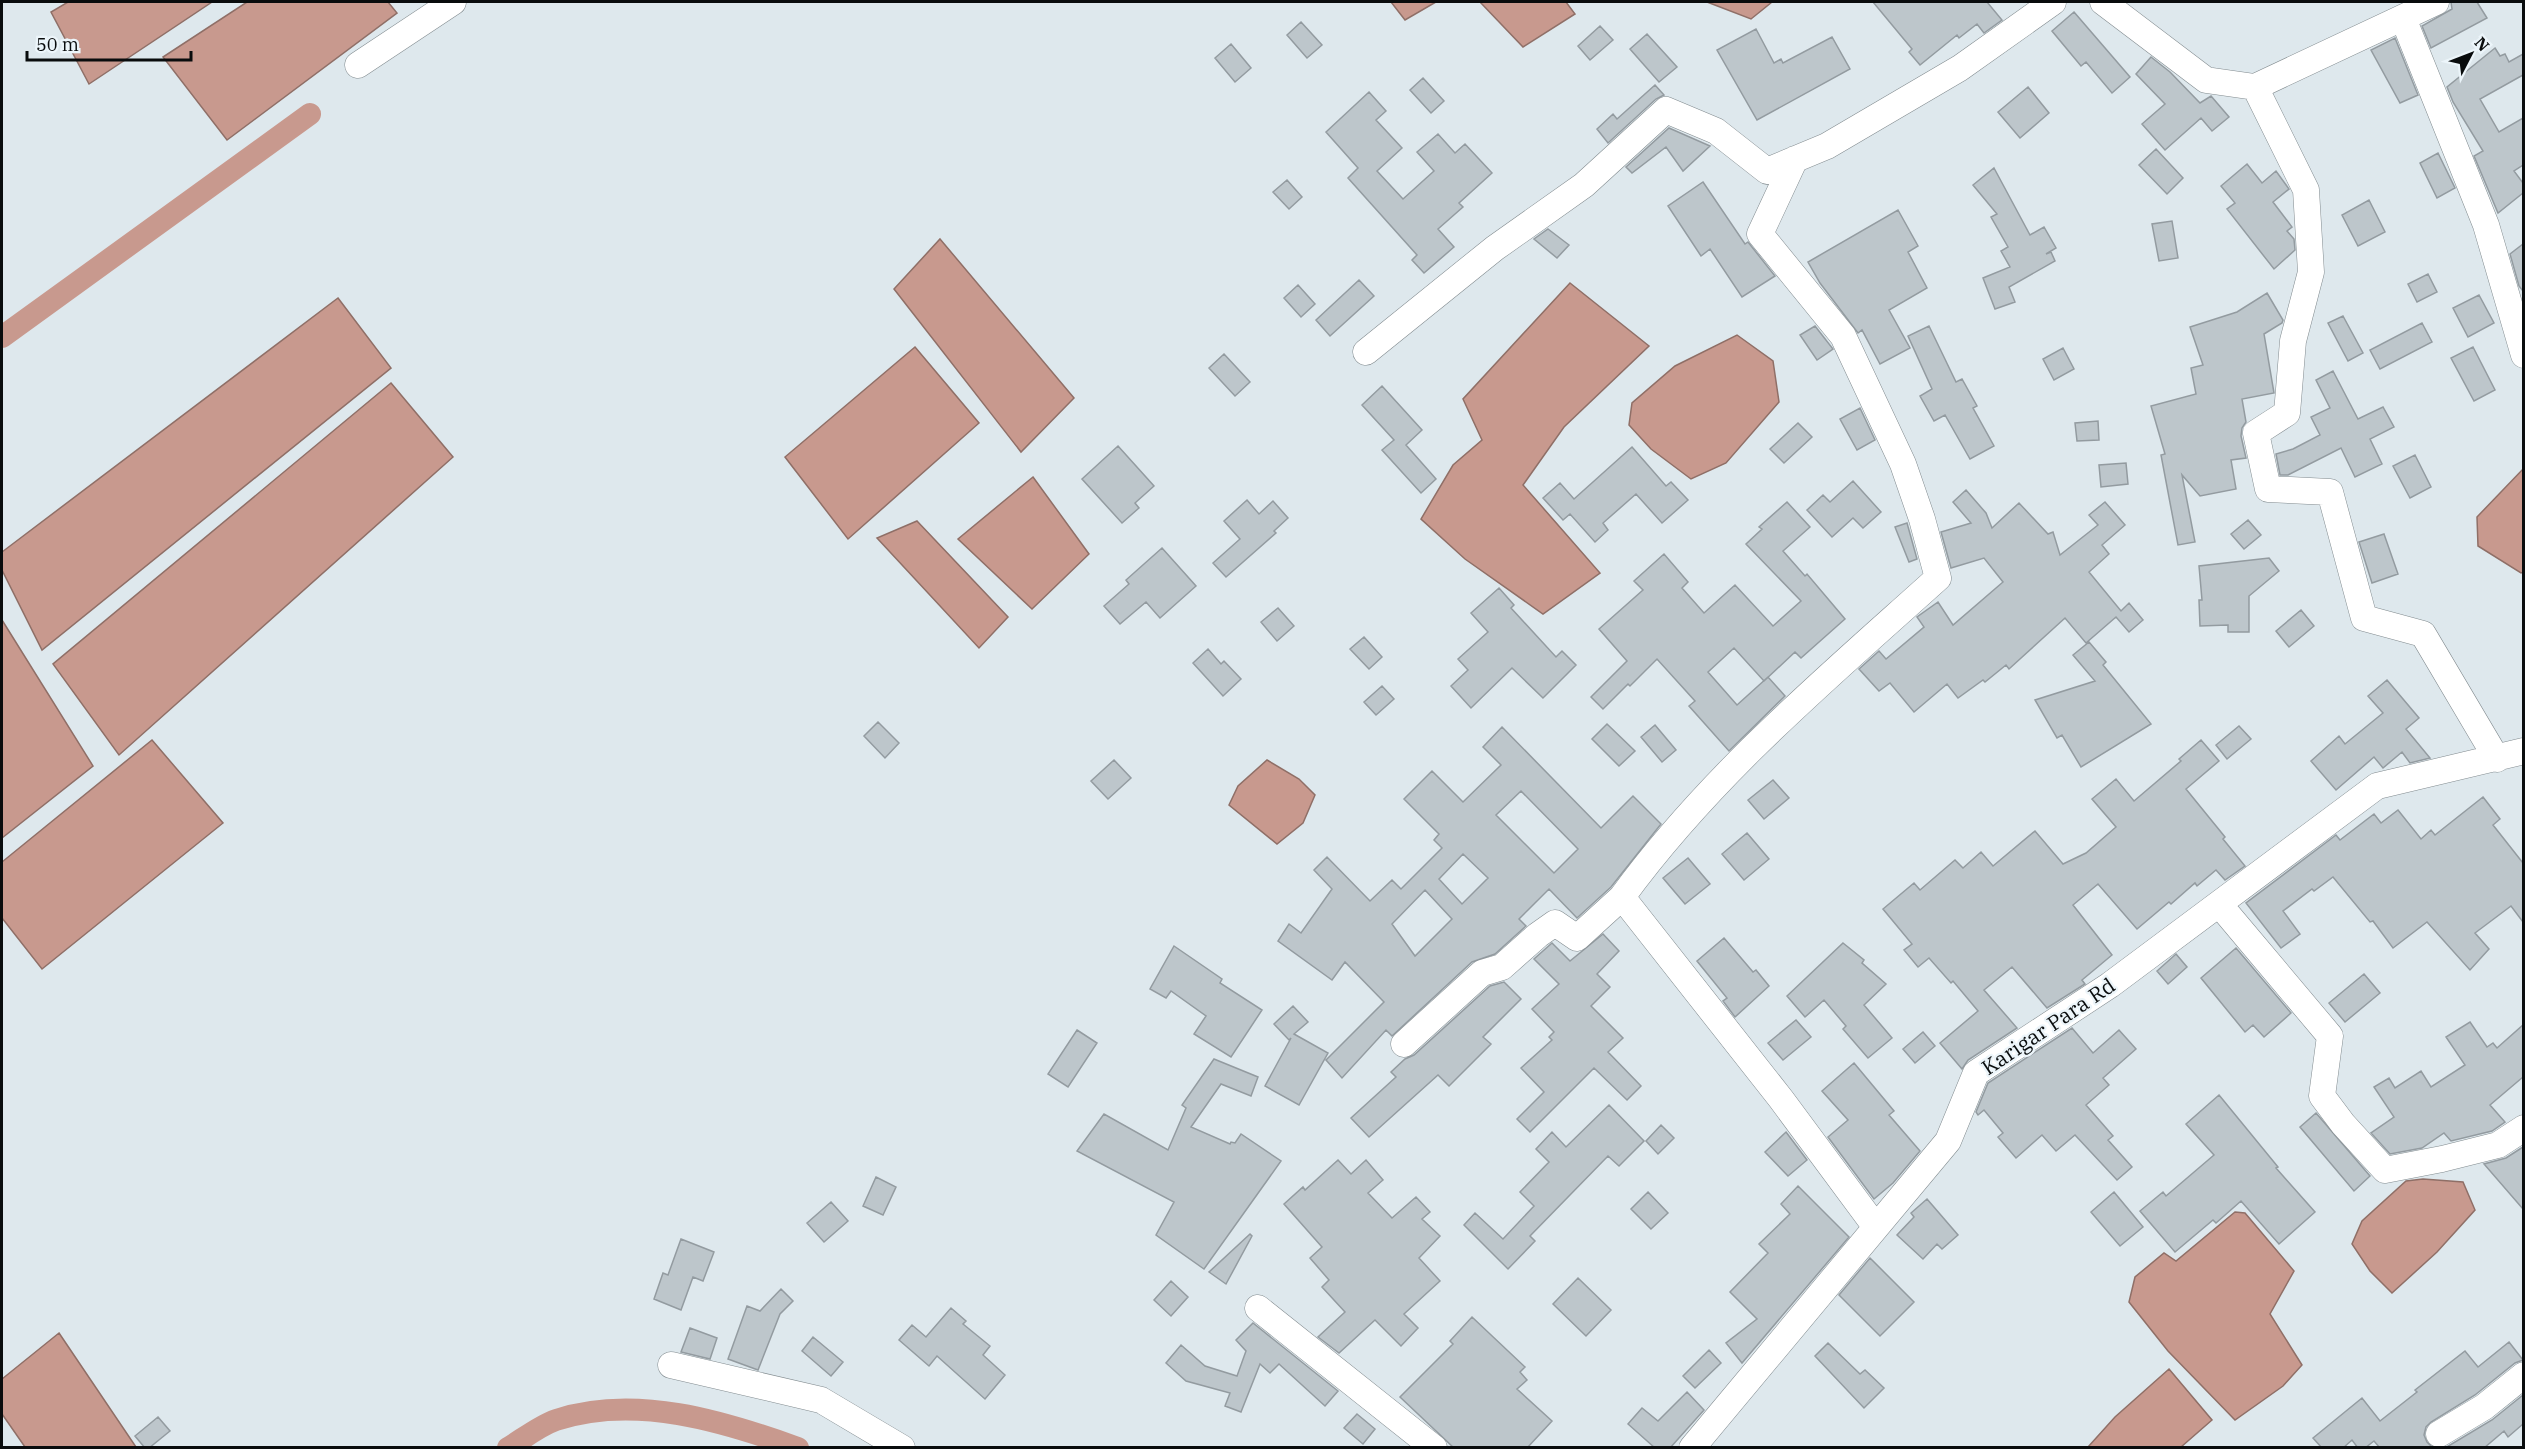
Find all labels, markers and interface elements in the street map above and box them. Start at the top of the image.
scale bar [27,24,190,62]
north arrow [2441,24,2501,84]
text: 50 m [36,33,79,56]
text: N [2470,33,2494,55]
street label: Karigar Para Rd [1976,971,2120,1081]

